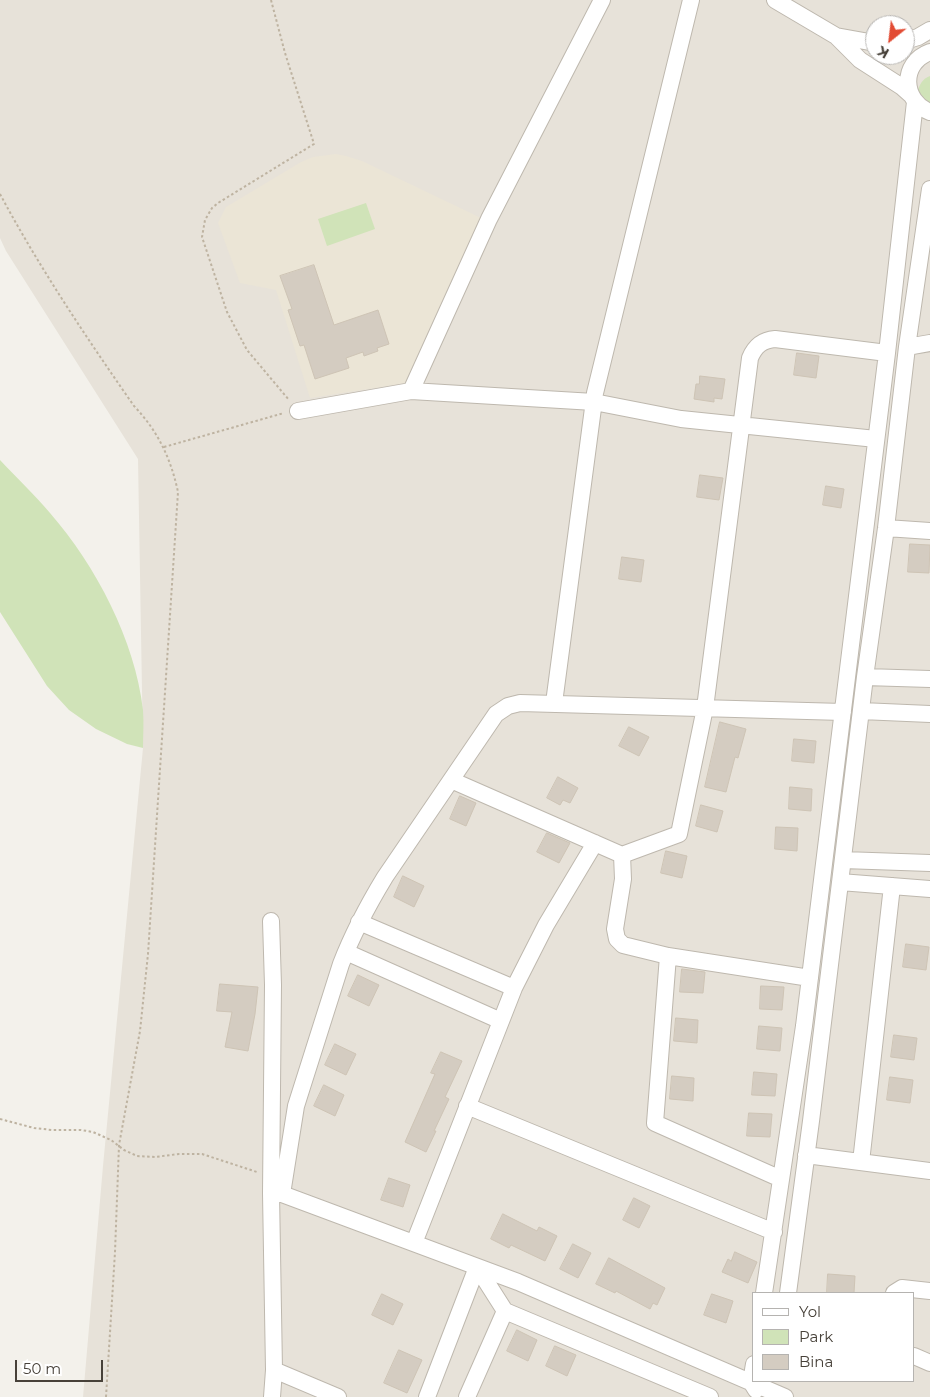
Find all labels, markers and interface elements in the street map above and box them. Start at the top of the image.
north arrow [865,15,915,65]
text: K [874,42,892,63]
legend [752,1292,915,1382]
text: Yol [799,1302,821,1321]
text: Park [799,1327,833,1346]
scale bar [18,1350,105,1382]
text: Bina [799,1352,833,1371]
text: 50 m [23,1359,61,1378]

